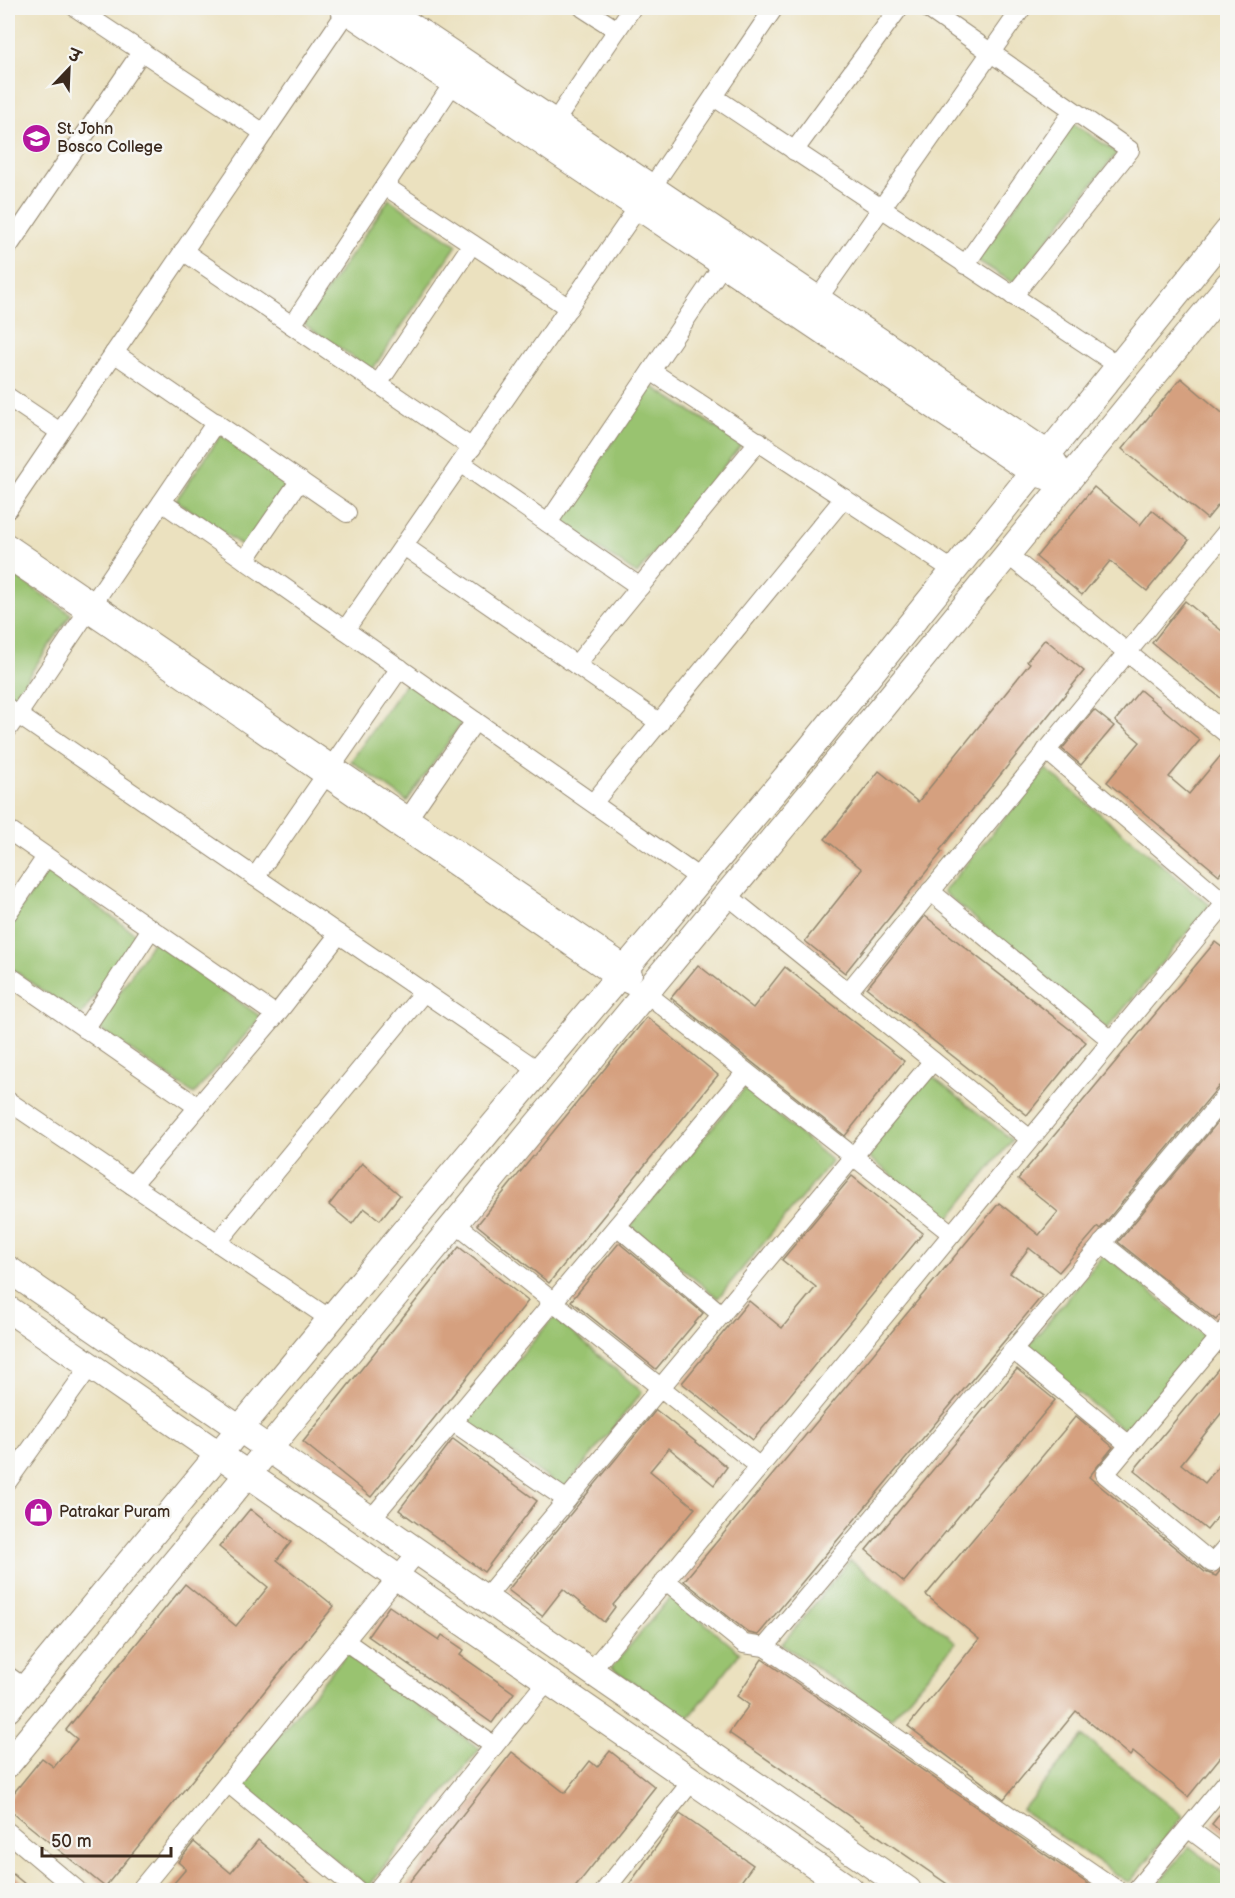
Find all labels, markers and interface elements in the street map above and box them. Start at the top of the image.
north arrow [39,39,99,99]
text: उ [64,45,84,68]
place label: St. John Bosco College [57,120,163,157]
school or university icon: St. John Bosco College [20,122,52,154]
shop icon: Patrakar Puram [22,1496,54,1528]
place label: Patrakar Puram [59,1503,170,1522]
scale bar [42,1820,171,1858]
text: 50 m [51,1831,92,1852]

